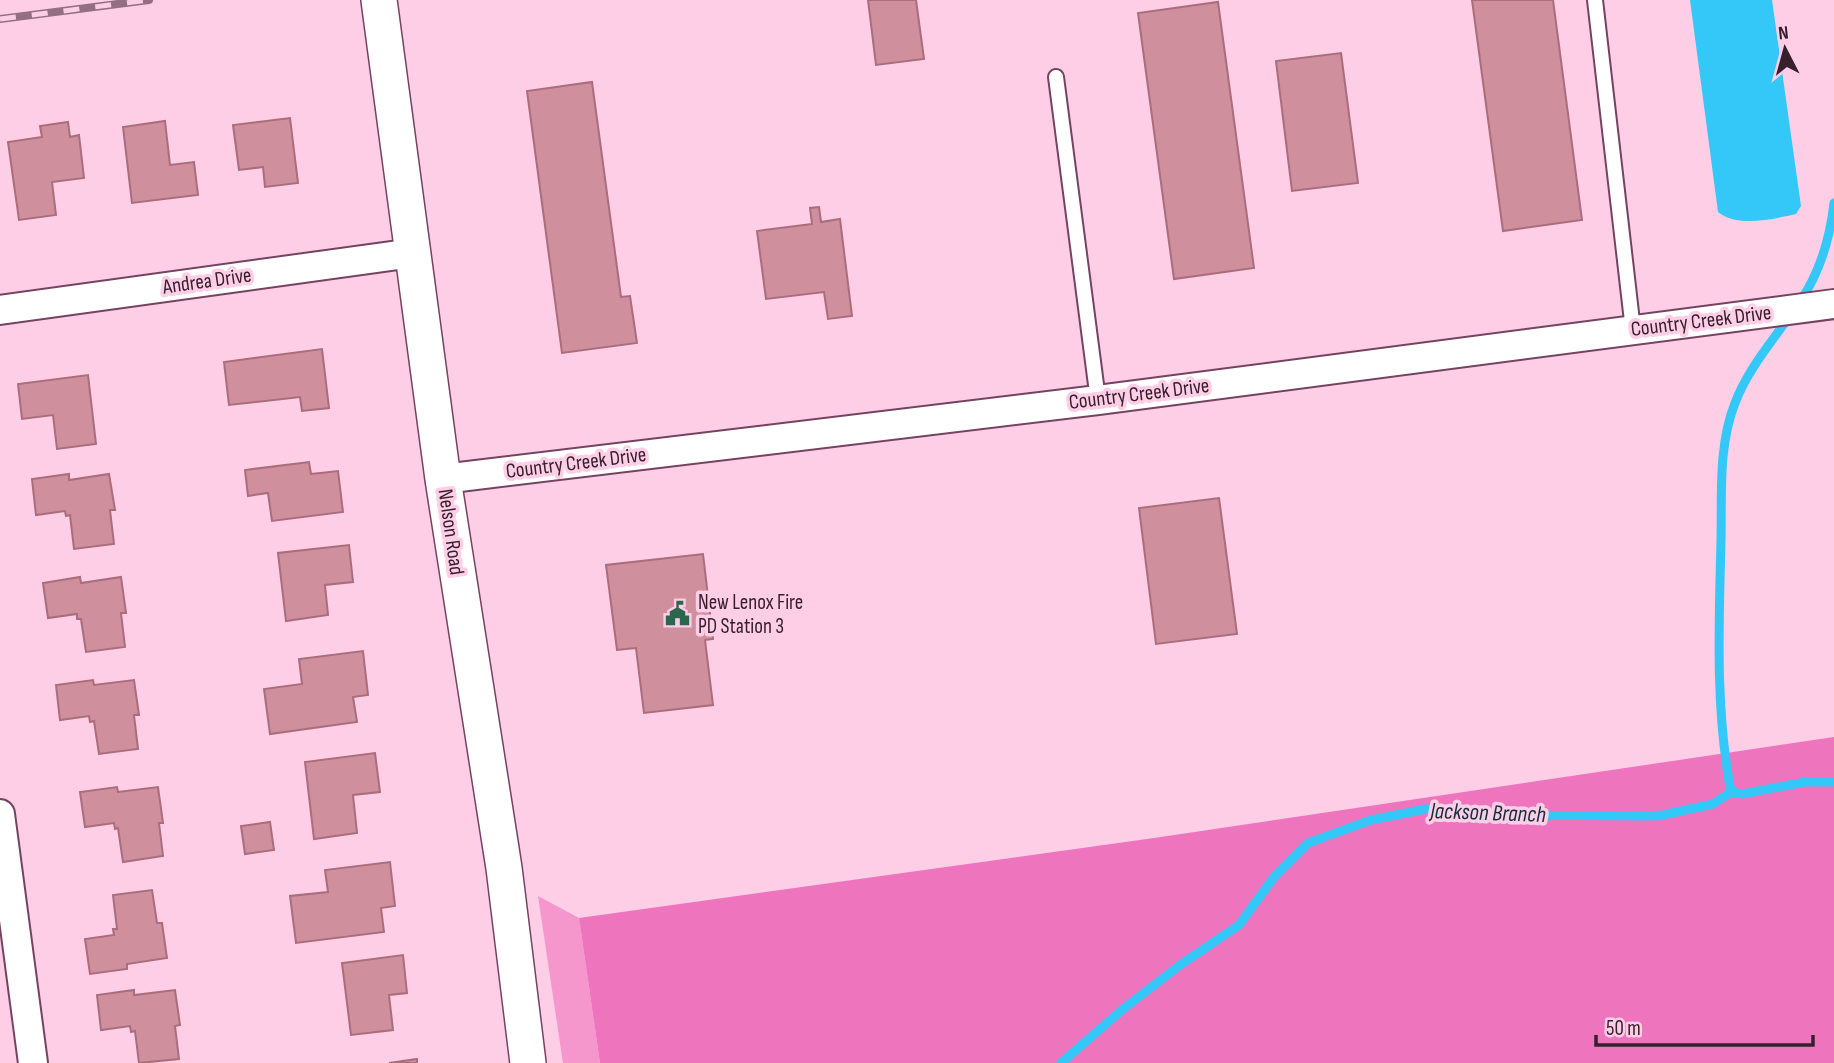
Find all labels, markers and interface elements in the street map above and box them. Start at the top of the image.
north arrow [1750,14,1820,84]
text: N [1777,22,1790,46]
street label: Andrea Drive [160,262,253,300]
street label: Country Creek Drive [1629,300,1773,342]
street label: Country Creek Drive [1067,373,1211,415]
street label: Country Creek Drive [504,442,648,484]
street label: Nelson Road [433,487,469,577]
place label: New Lenox Fire PD Station 3 [698,590,803,639]
public building icon: New Lenox Fire PD Station 3 [664,600,692,628]
water label: Jackson Branch [1428,797,1547,829]
scale bar [1596,1004,1813,1048]
text: 50 m [1606,1016,1641,1041]

